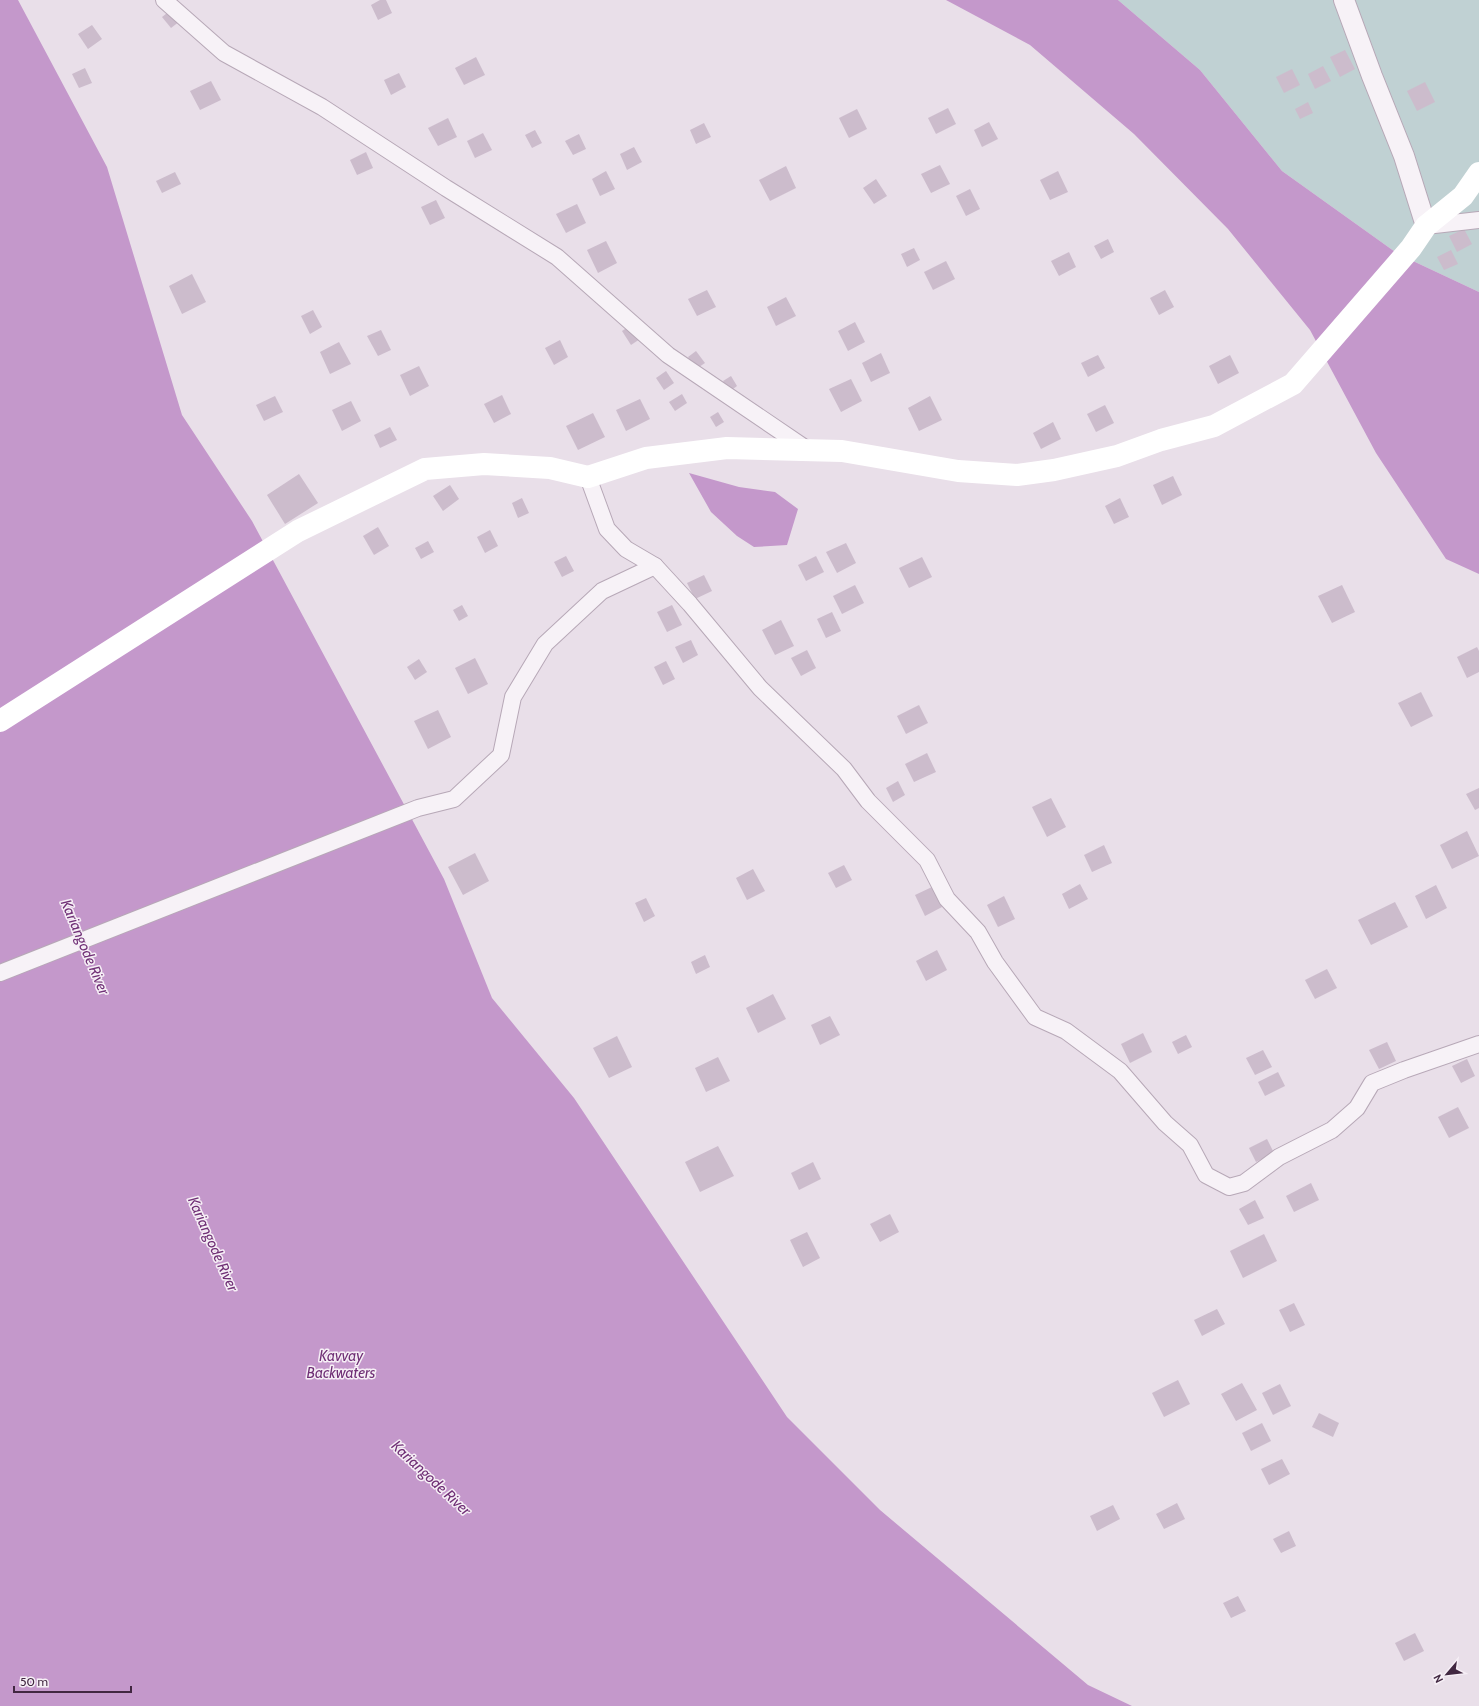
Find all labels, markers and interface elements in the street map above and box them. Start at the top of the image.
water label: Kariangode River [57,897,114,999]
water label: Kariangode River [184,1194,242,1295]
water label: Kavvay Backwaters [307,1347,376,1382]
water label: Kariangode River [388,1437,475,1520]
north arrow [1427,1654,1467,1694]
scale bar [14,1668,131,1694]
text: N [1430,1672,1446,1685]
text: 50 m [20,1674,48,1689]

